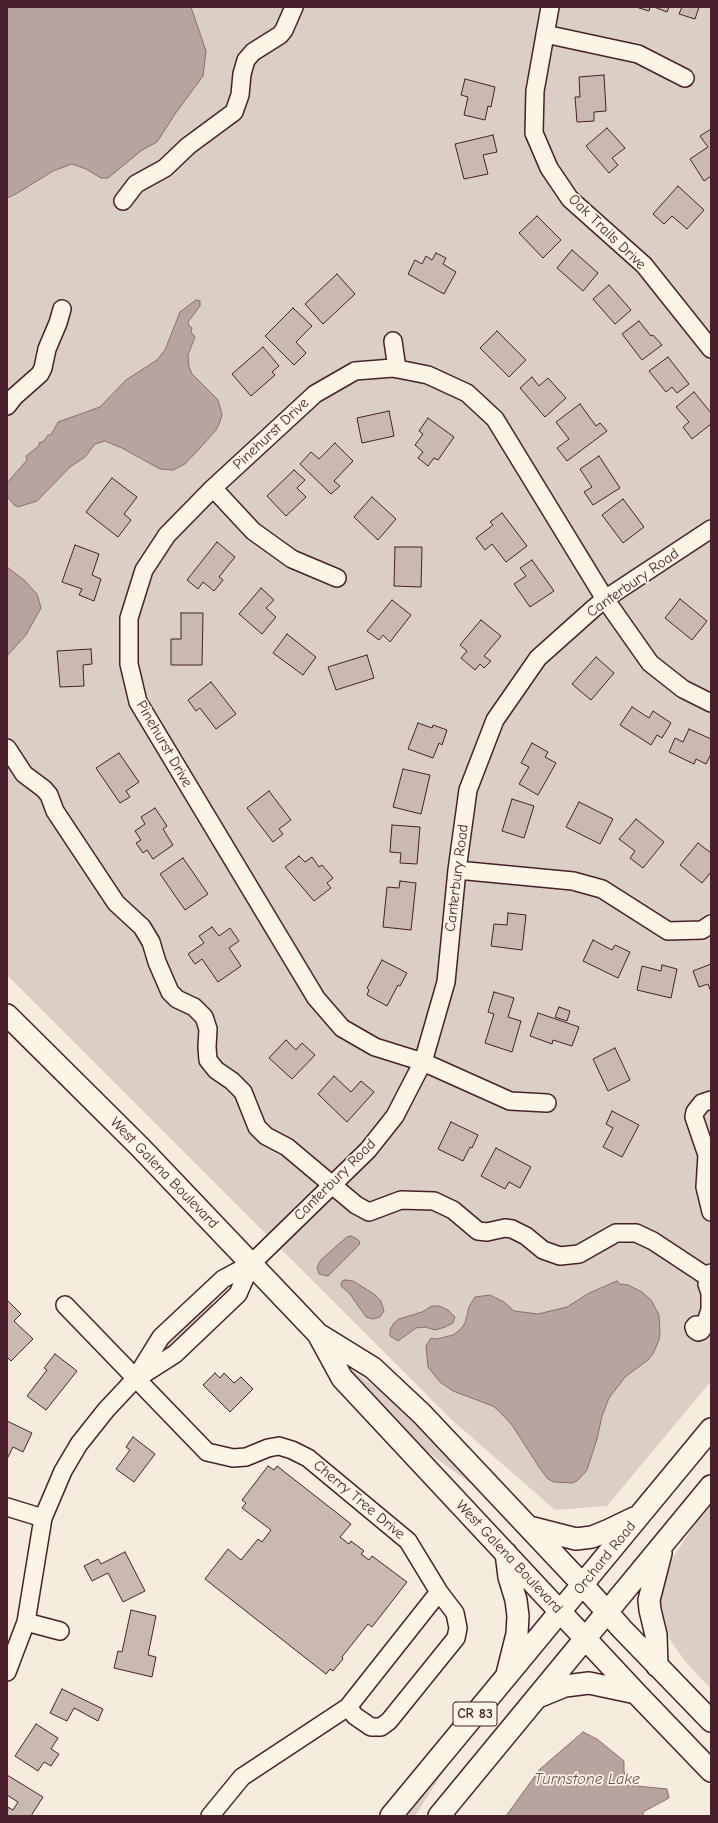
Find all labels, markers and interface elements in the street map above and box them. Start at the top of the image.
street label: Oak Trails Drive [564,190,650,274]
street label: Pinehurst Drive [229,394,313,474]
street label: Canterbury Road [583,545,683,621]
street label: Pinehurst Drive [132,697,196,791]
street label: Canterbury Road [441,823,473,933]
street label: West Galena Boulevard [106,1113,222,1233]
street label: Canterbury Road [290,1135,380,1225]
street label: Cherry Tree Drive [309,1456,409,1544]
street label: West Galena Boulevard [452,1497,566,1617]
street label: Orchard Road [570,1518,640,1598]
road number: CR 83 [453,1702,497,1726]
water label: Turnstone Lake [534,1769,640,1789]

